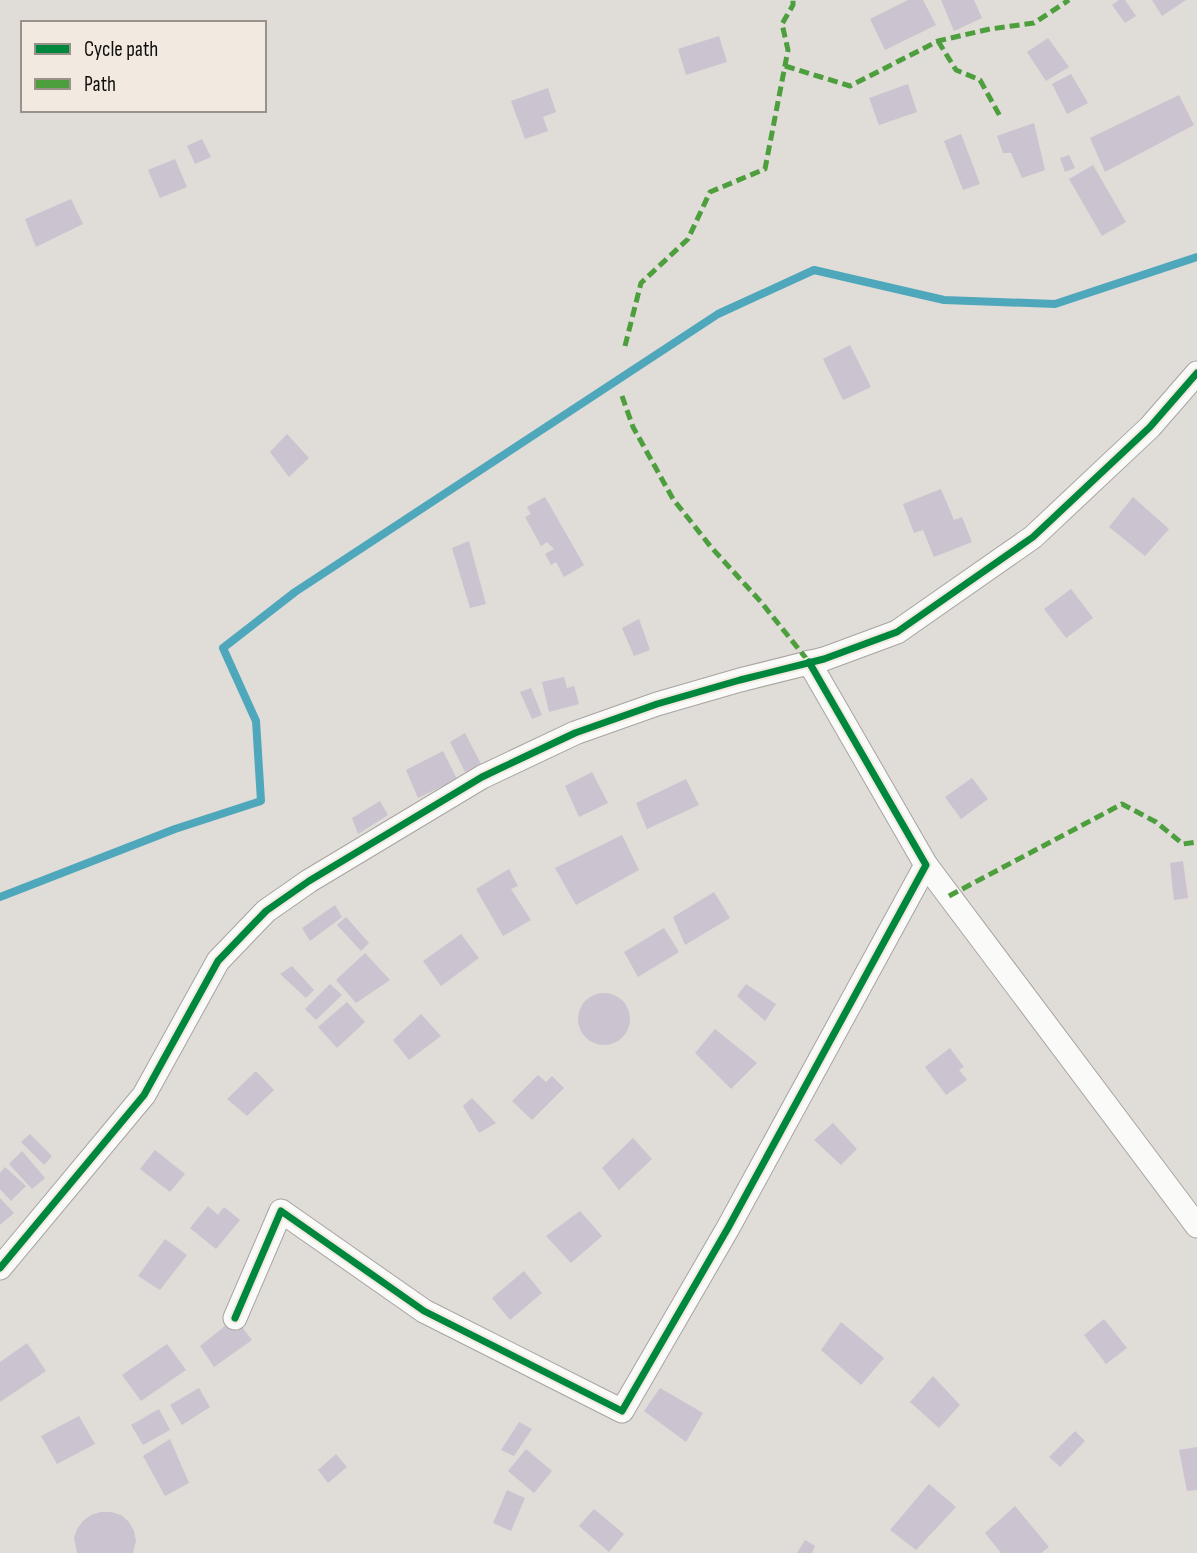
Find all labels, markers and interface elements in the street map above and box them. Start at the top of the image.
legend [21,21,266,112]
text: Cycle path [84,37,158,62]
text: Path [84,72,116,97]

